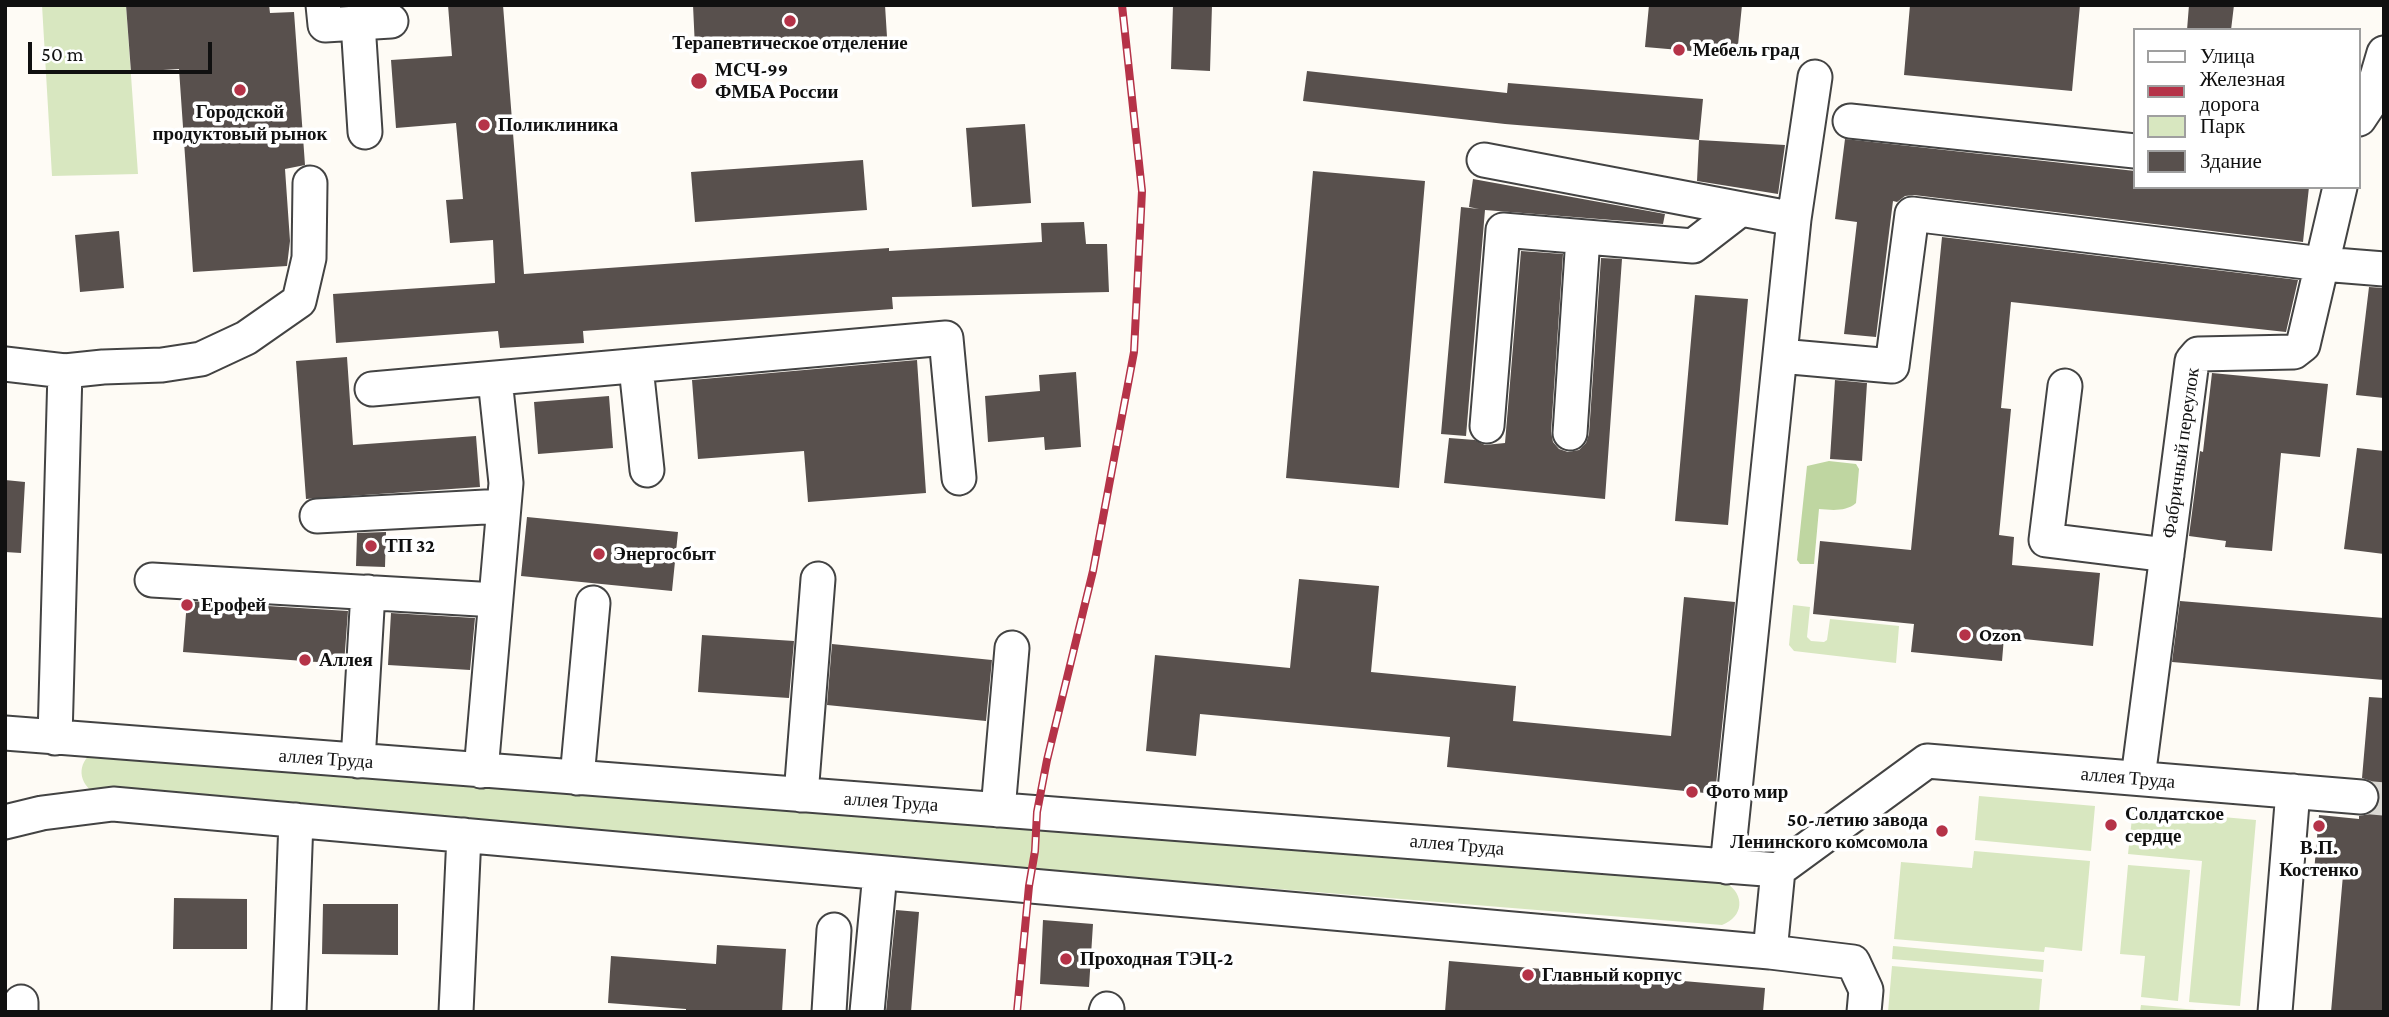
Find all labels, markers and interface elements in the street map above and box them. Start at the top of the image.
marker: Терапевтическое отделение [782,13,798,29]
scale bar [32,28,215,72]
legend [2134,28,2361,189]
place label: Терапевтическое отделение [672,32,908,54]
place label: Мебель град [1693,39,1799,61]
text: 50 m [41,42,84,66]
marker: Мебель град [1671,42,1687,58]
text: Улица [2200,44,2255,68]
place label: МСЧ-99 ФМБА России [715,59,838,103]
text: Железная дорога [2199,67,2285,116]
marker: МСЧ-99 ФМБА России [689,71,709,91]
marker: Городской продуктовый рынок [232,82,248,98]
place label: Городской продуктовый рынок [152,101,328,145]
place label: Поликлиника [498,114,618,136]
text: Парк [2200,114,2245,138]
marker: Поликлиника [476,117,492,133]
text: Здание [2200,149,2262,173]
street label: Фабричный переулок [2158,366,2204,540]
place label: ТП 32 [385,535,435,557]
marker: ТП 32 [363,538,379,554]
place label: Энергосбыт [613,543,716,565]
marker: Энергосбыт [591,546,607,562]
place label: Ерофей [201,594,266,616]
marker: Ерофей [179,597,195,613]
place label: Ozon [1979,624,2022,646]
marker: Ozon [1957,627,1973,643]
place label: Аллея [319,649,373,671]
marker: Аллея [297,652,313,668]
street label: аллея Труда [278,744,374,774]
street label: аллея Труда [2080,763,2176,793]
place label: Фото мир [1706,781,1788,803]
marker: Фото мир [1684,784,1700,800]
street label: аллея Труда [843,787,939,817]
place label: Солдатское сердце [2125,803,2224,847]
place label: 50-летию завода Ленинского комсомола [1730,809,1928,853]
marker: Солдатское сердце [2103,817,2119,833]
marker: В.П. Костенко [2311,818,2327,834]
marker: 50-летию завода Ленинского комсомола [1934,823,1950,839]
street label: аллея Труда [1409,830,1505,860]
place label: В.П. Костенко [2279,837,2359,881]
place label: Проходная ТЭЦ-2 [1080,948,1233,970]
marker: Проходная ТЭЦ-2 [1058,951,1074,967]
place label: Главный корпус [1542,964,1682,986]
marker: Главный корпус [1520,967,1536,983]

